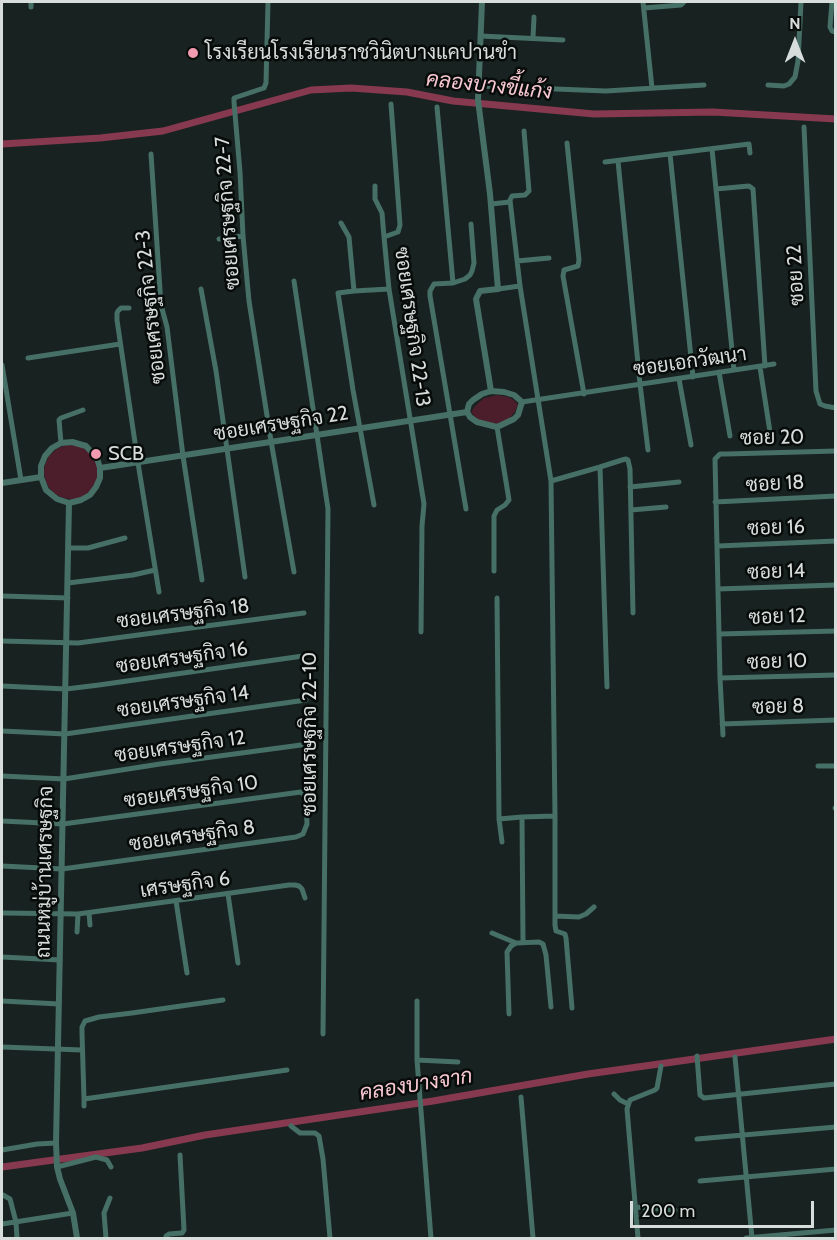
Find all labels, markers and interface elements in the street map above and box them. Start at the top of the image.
north arrow [765,12,825,72]
text: N [789,14,801,33]
place label: โรงเรียนโรงเรียนราชวินิตบางแคปานขำ [205,41,517,65]
marker: โรงเรียนโรงเรียนราชวินิตบางแคปานขำ [186,46,200,60]
water label: คลองบางขี้แก้ง [425,67,553,105]
street label: ซอยเศรษฐกิจ 22-7 [211,136,245,290]
street label: ซอยเศรษฐกิจ 22-3 [131,229,171,385]
street label: ซอย 22 [782,244,810,306]
street label: ซอยเศรษฐกิจ 22-13 [389,246,435,408]
street label: ซอยเอกวัฒนา [632,342,748,382]
street label: ซอยเศรษฐกิจ 22 [212,402,350,446]
street label: ซอย 20 [740,425,804,451]
place label: SCB [108,442,144,466]
marker: SCB [89,447,103,461]
street label: ซอย 18 [745,470,805,498]
street label: ซอย 16 [747,515,805,541]
street label: ซอย 14 [747,559,805,585]
street label: ซอยเศรษฐกิจ 18 [115,594,251,634]
street label: ซอย 12 [748,604,806,630]
street label: ซอยเศรษฐกิจ 16 [115,637,249,679]
street label: ซอย 10 [746,649,808,675]
street label: ซอยเศรษฐกิจ 22-10 [298,652,322,816]
street label: ซอยเศรษฐกิจ 14 [115,681,251,723]
street label: ซอย 8 [752,694,804,720]
street label: ซอยเศรษฐกิจ 12 [113,726,247,768]
street label: ซอยเศรษฐกิจ 10 [122,771,260,813]
street label: ถนนหมู่บ้านเศรษฐกิจ [31,786,59,958]
street label: ซอยเศรษฐกิจ 8 [127,815,257,857]
street label: เศรษฐกิจ 6 [138,867,232,903]
water label: คลองบางจาก [358,1064,474,1106]
scale bar [633,1189,818,1227]
text: 200 m [641,1200,695,1222]

